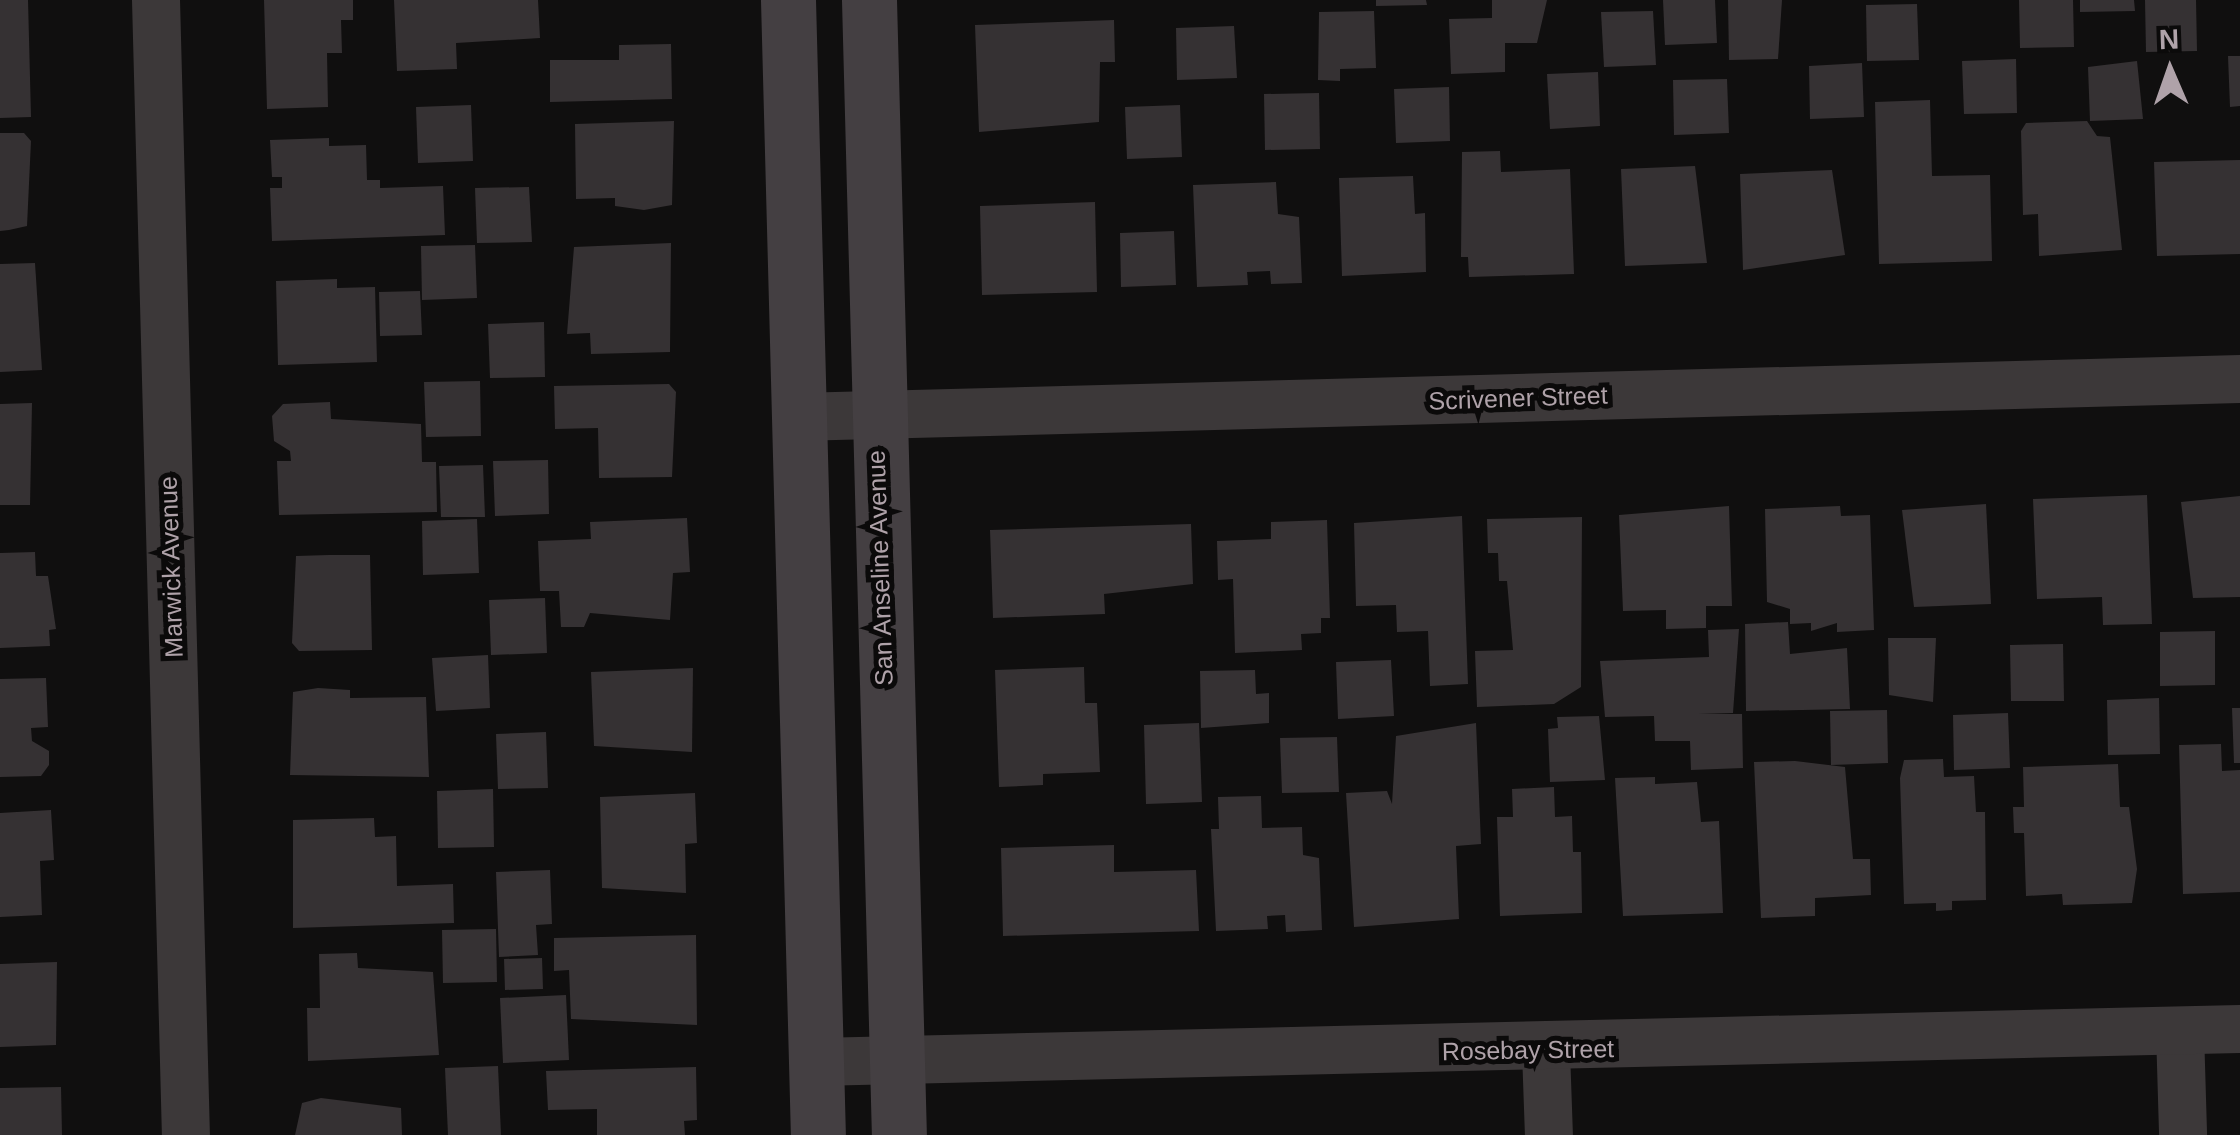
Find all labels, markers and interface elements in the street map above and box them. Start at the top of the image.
north arrow [2120,20,2220,120]
text: N [2158,24,2180,55]
street label: Scrivener Street [1428,380,1608,416]
street label: San Anseline Avenue [861,448,899,688]
street label: Marwick Avenue [153,475,189,659]
street label: Rosebay Street [1442,1033,1614,1067]

